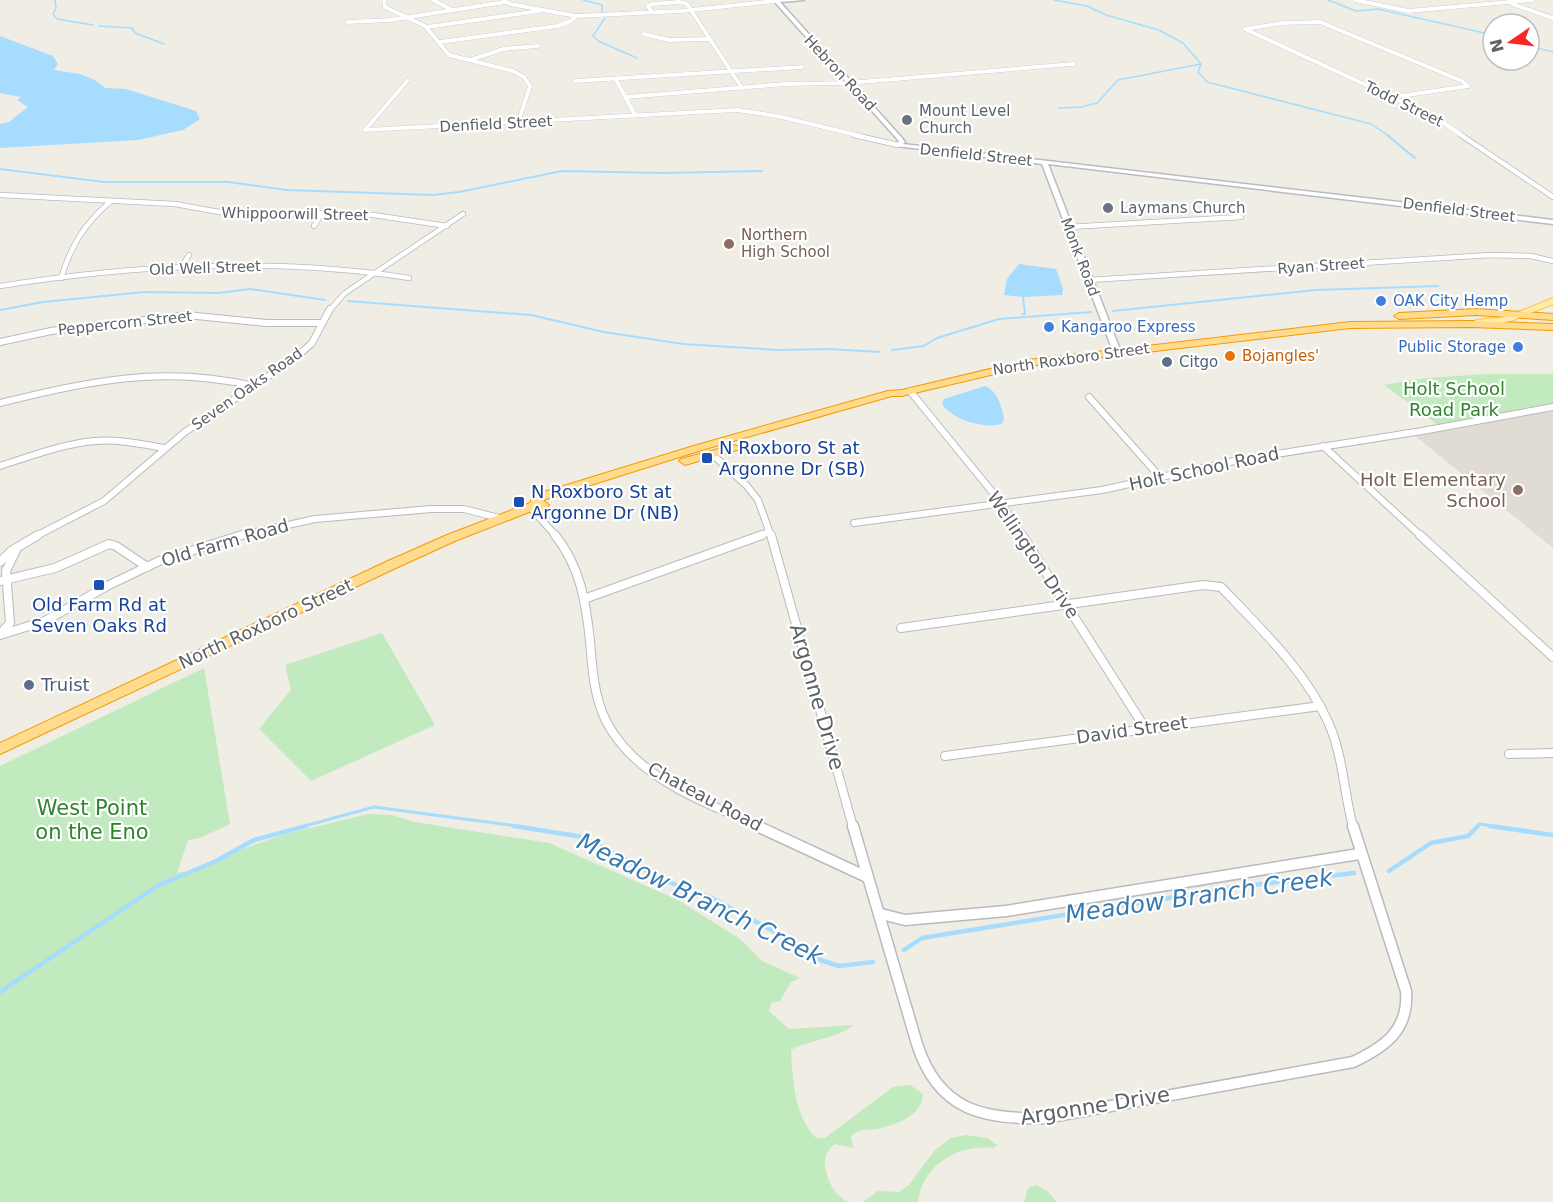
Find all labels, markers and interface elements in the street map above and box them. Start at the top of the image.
north arrow [1481,12,1541,72]
street label: Hebron Road [800,31,880,115]
text: N [1486,37,1508,54]
street label: Todd Street [1361,77,1446,131]
place label: Mount Level Church [919,102,1010,137]
street label: Denfield Street [439,112,553,136]
marker: Mount Level Church [900,113,914,127]
street label: Denfield Street [919,140,1033,170]
street label: Denfield Street [1402,194,1516,226]
place label: Laymans Church [1120,199,1245,217]
marker: Laymans Church [1101,201,1115,215]
street label: Whippoorwill Street [221,204,369,224]
street label: Monk Road [1057,215,1103,299]
place label: Northern High School [741,226,830,261]
marker: Northern High School [722,237,736,251]
street label: Ryan Street [1277,254,1365,278]
street label: Old Well Street [149,257,261,279]
place label: OAK City Hemp [1393,292,1508,310]
marker: OAK City Hemp [1374,294,1388,308]
street label: Peppercorn Street [57,307,193,339]
place label: Kangaroo Express [1061,318,1196,336]
marker: Kangaroo Express [1042,320,1056,334]
place label: Public Storage [1398,338,1506,356]
street label: North Roxboro Street [991,339,1151,379]
marker: Public Storage [1511,340,1525,354]
street label: Seven Oaks Road [188,344,306,434]
place label: Bojangles' [1242,347,1319,365]
marker: Bojangles' [1223,349,1237,363]
place label: Citgo [1179,353,1218,371]
marker: Citgo [1160,355,1174,369]
park label: Holt School Road Park [1403,378,1505,420]
place label: N Roxboro St at Argonne Dr (SB) [719,437,865,479]
street label: Holt School Road [1127,442,1281,495]
marker: N Roxboro St at Argonne Dr (SB) [700,451,714,465]
place label: Holt Elementary School [1360,469,1506,511]
place label: N Roxboro St at Argonne Dr (NB) [531,481,679,523]
marker: Holt Elementary School [1511,483,1525,497]
street label: Wellington Drive [983,487,1084,622]
marker: N Roxboro St at Argonne Dr (NB) [512,495,526,509]
street label: Old Farm Road [159,514,291,571]
street label: North Roxboro Street [175,574,356,673]
marker: Old Farm Rd at Seven Oaks Rd [92,578,106,592]
place label: Old Farm Rd at Seven Oaks Rd [31,594,167,636]
street label: Argonne Drive [785,621,849,773]
place label: Truist [40,674,90,695]
marker: Truist [22,678,36,692]
street label: David Street [1075,711,1189,748]
street label: Chateau Road [644,758,766,836]
park label: West Point on the Eno [35,796,149,844]
water label: Meadow Branch Creek [573,827,828,971]
water label: Meadow Branch Creek [1064,863,1336,929]
street label: Argonne Drive [1019,1082,1171,1130]

